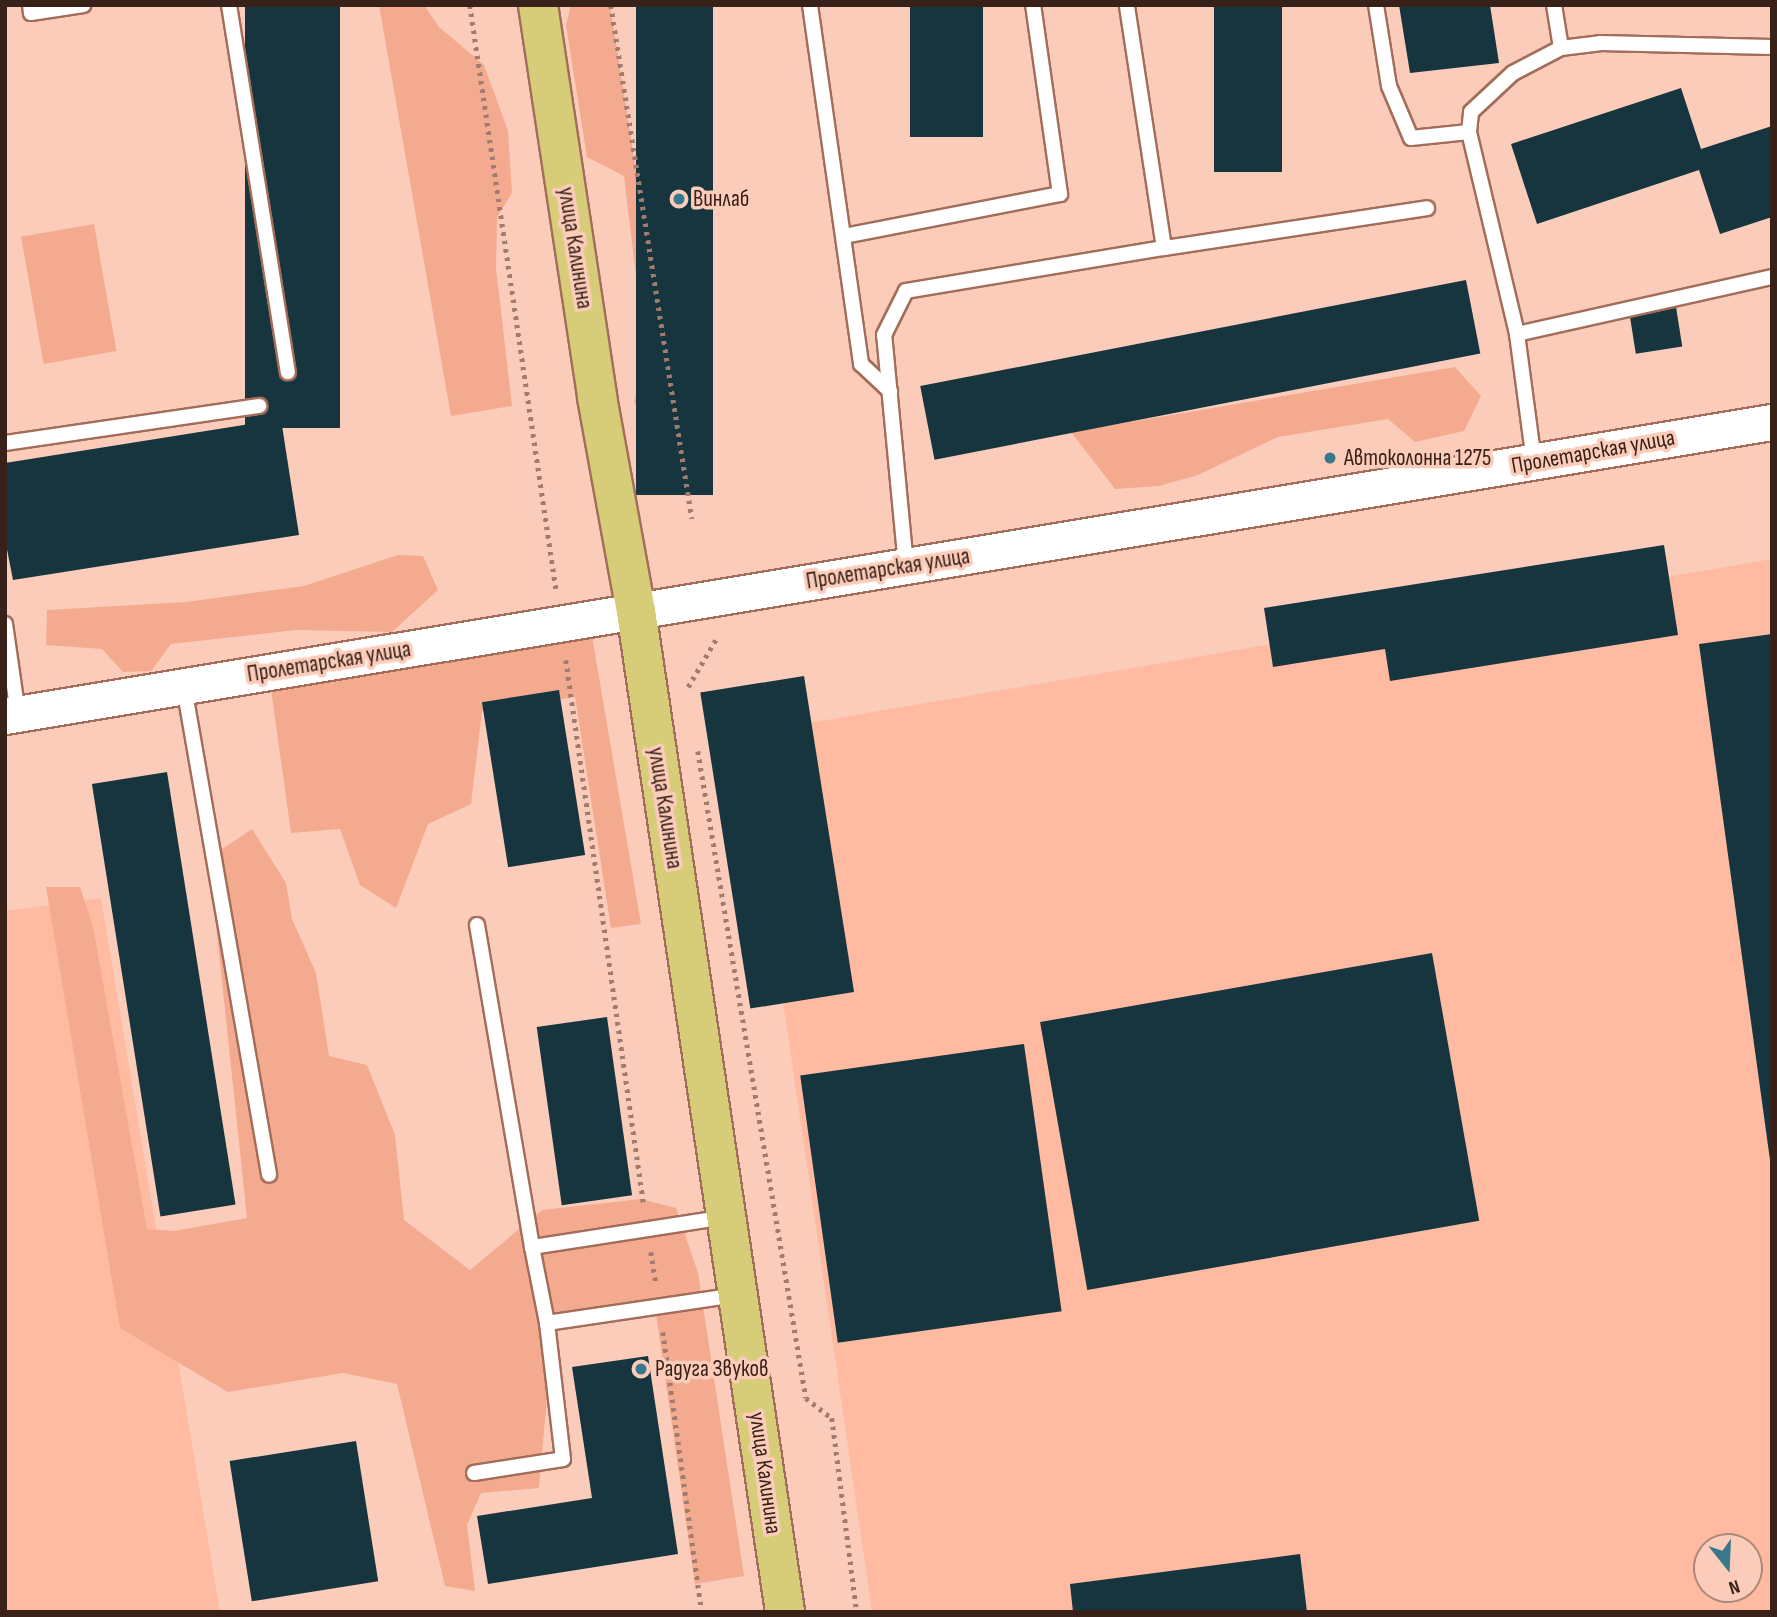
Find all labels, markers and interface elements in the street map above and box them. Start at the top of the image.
street label: улица Калинина [552,185,598,311]
place label: Винлаб [693,185,749,213]
marker: Винлаб [671,191,687,207]
street label: Пролетарская улица [1509,424,1677,480]
place label: Автоколонна 1275 [1344,444,1491,472]
marker: Автоколонна 1275 [1322,450,1338,466]
street label: Пролетарская улица [804,542,972,596]
street label: Пролетарская улица [245,635,413,689]
street label: улица Калинина [642,745,688,871]
place label: Радуга Звуков [655,1355,769,1383]
marker: Радуга Звуков [633,1361,649,1377]
street label: улица Калинина [743,1410,787,1536]
north arrow [1693,1533,1763,1603]
text: N [1726,1574,1742,1599]

